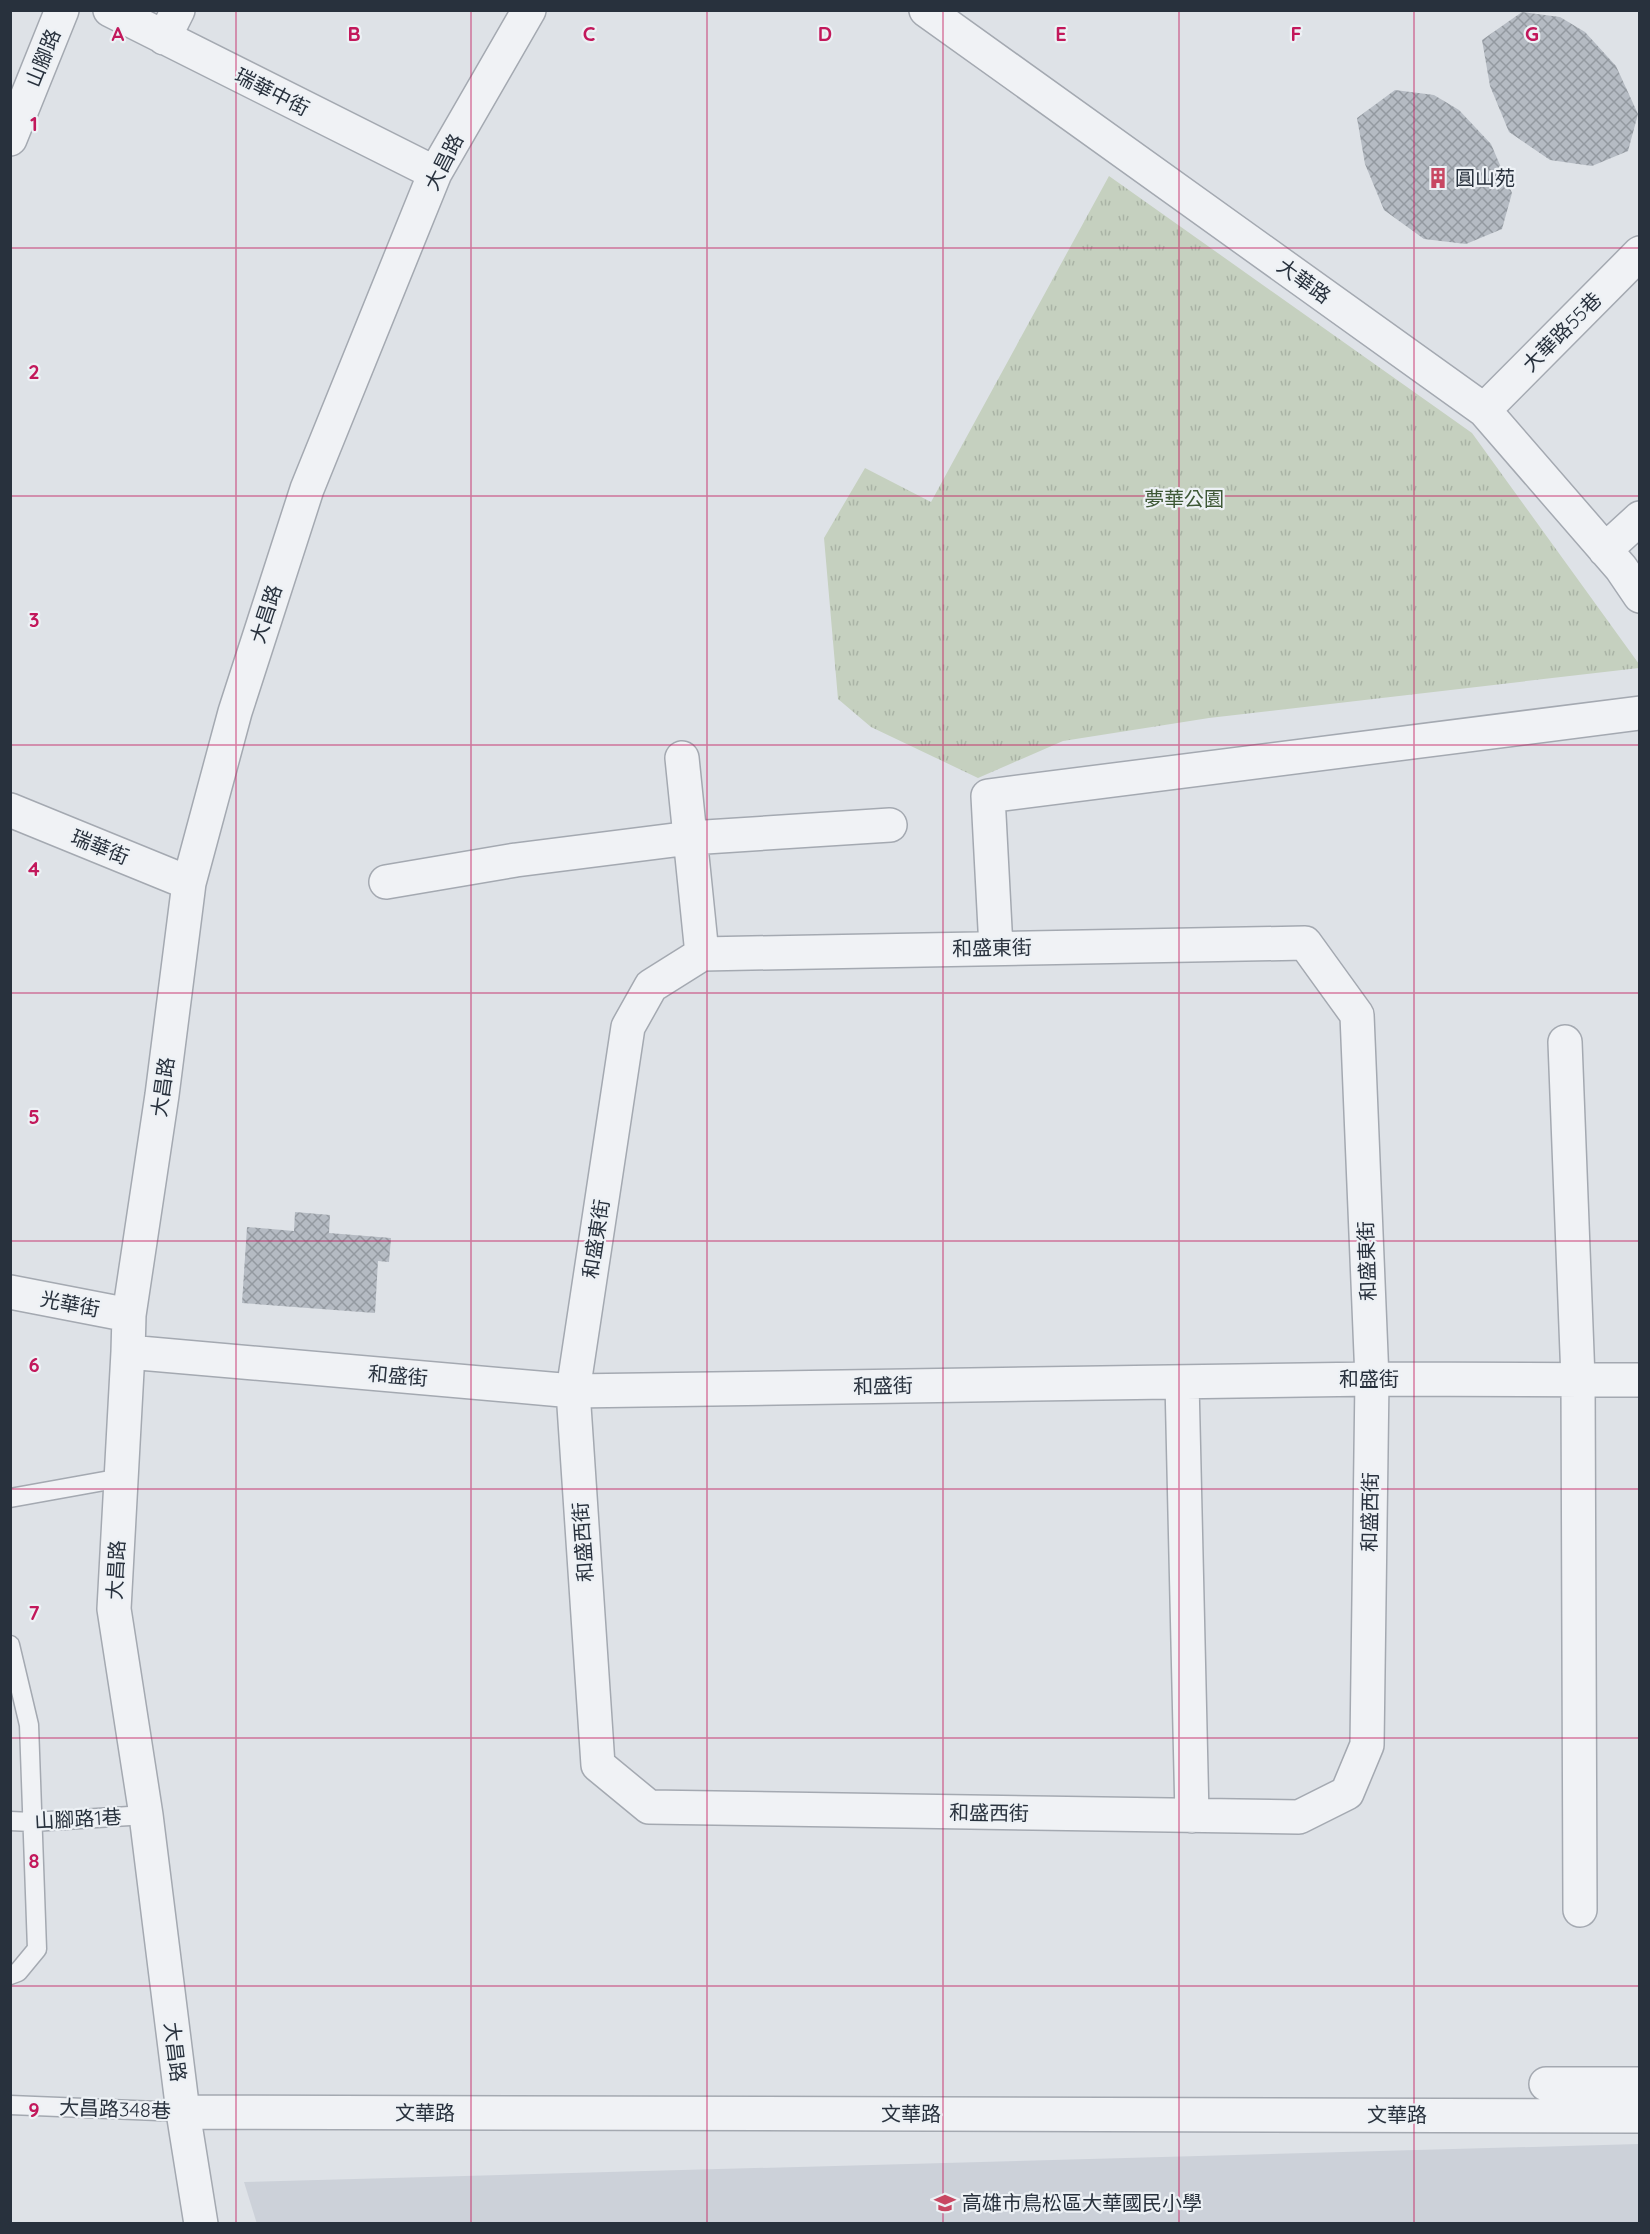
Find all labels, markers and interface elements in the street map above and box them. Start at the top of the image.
text: A [112,21,125,46]
text: B [347,21,361,46]
text: C [583,21,596,46]
text: D [818,21,832,46]
text: E [1055,21,1067,46]
text: F [1290,21,1302,46]
text: G [1525,21,1539,46]
street label: 山腳路 [20,25,65,90]
street label: 瑞華中街 [231,62,314,121]
text: 1 [30,111,38,136]
street label: 大昌路 [419,129,468,194]
place label: 圓山苑 [1455,165,1515,190]
building icon: 圓山苑 [1426,166,1450,190]
street label: 大華路 [1273,253,1336,308]
street label: 大華路55巷 [1517,287,1606,376]
text: 2 [28,359,40,384]
park label: 夢華公園 [1144,486,1224,511]
street label: 大昌路 [244,581,287,646]
text: 3 [29,607,39,632]
street label: 瑞華街 [68,824,133,869]
text: 4 [28,856,40,881]
street label: 和盛東街 [952,934,1032,961]
street label: 大昌路 [146,1055,179,1118]
text: 5 [28,1104,40,1129]
street label: 和盛東街 [577,1197,614,1280]
street label: 和盛東街 [1353,1221,1380,1301]
street label: 光華街 [38,1286,102,1322]
text: 6 [28,1352,40,1377]
street label: 和盛街 [367,1360,429,1391]
street label: 和盛街 [1339,1366,1399,1391]
street label: 和盛街 [853,1372,913,1399]
street label: 和盛西街 [1356,1472,1383,1552]
street label: 和盛西街 [567,1501,598,1583]
street label: 大昌路 [101,1539,130,1601]
text: 7 [29,1600,40,1625]
street label: 和盛西街 [949,1799,1029,1826]
street label: 山腳路1巷 [34,1804,122,1833]
text: 8 [29,1848,40,1873]
street label: 大昌路 [159,2021,192,2083]
street label: 大昌路348巷 [59,2094,171,2123]
text: 9 [28,2097,40,2122]
street label: 文華路 [395,2100,455,2125]
street label: 文華路 [881,2101,941,2126]
street label: 文華路 [1367,2102,1427,2127]
place label: 高雄市鳥松區大華國民小學 [962,2190,1202,2215]
school or university icon: 高雄市鳥松區大華國民小學 [933,2191,957,2215]

